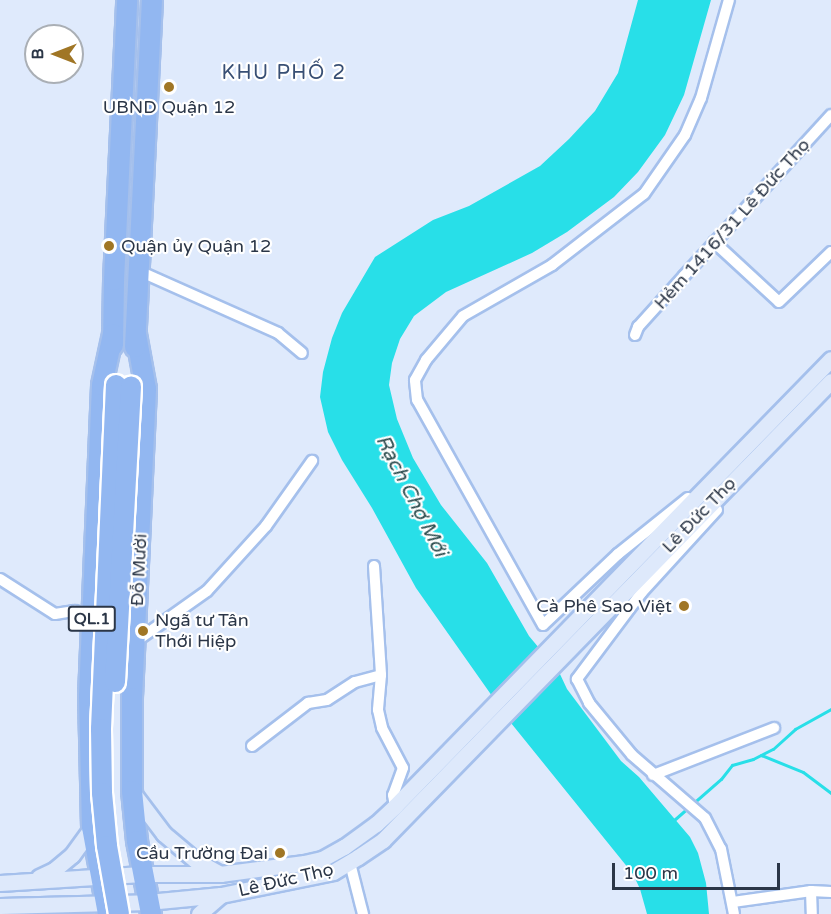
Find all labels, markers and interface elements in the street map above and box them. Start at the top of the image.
north arrow [24,24,84,84]
text: B [28,48,48,60]
district label: KHU PHỐ 2 [222,61,346,85]
marker: UBND Quận 12 [162,80,176,94]
place label: UBND Quận 12 [103,96,235,118]
street label: Hẻm 1416/31 Lê Đức Thọ [650,134,814,314]
place label: Quận ủy Quận 12 [121,235,271,257]
marker: Quận ủy Quận 12 [102,239,116,253]
water label: Rạch Chợ Mới [370,431,452,561]
street label: Lê Đức Thọ [658,473,740,557]
street label: Đỗ Mười [126,533,152,607]
place label: Cà Phê Sao Việt [536,595,672,617]
marker: Cà Phê Sao Việt [677,599,691,613]
road number: QL.1 [66,606,118,632]
place label: Ngã tư Tân Thới Hiệp [155,610,249,652]
marker: Ngã tư Tân Thới Hiệp [136,624,150,638]
place label: Cầu Trường Đai [136,842,268,864]
marker: Cầu Trường Đai [273,846,287,860]
scale bar [615,851,783,889]
street label: Lê Đức Thọ [236,859,336,901]
text: 100 m [623,862,678,884]

